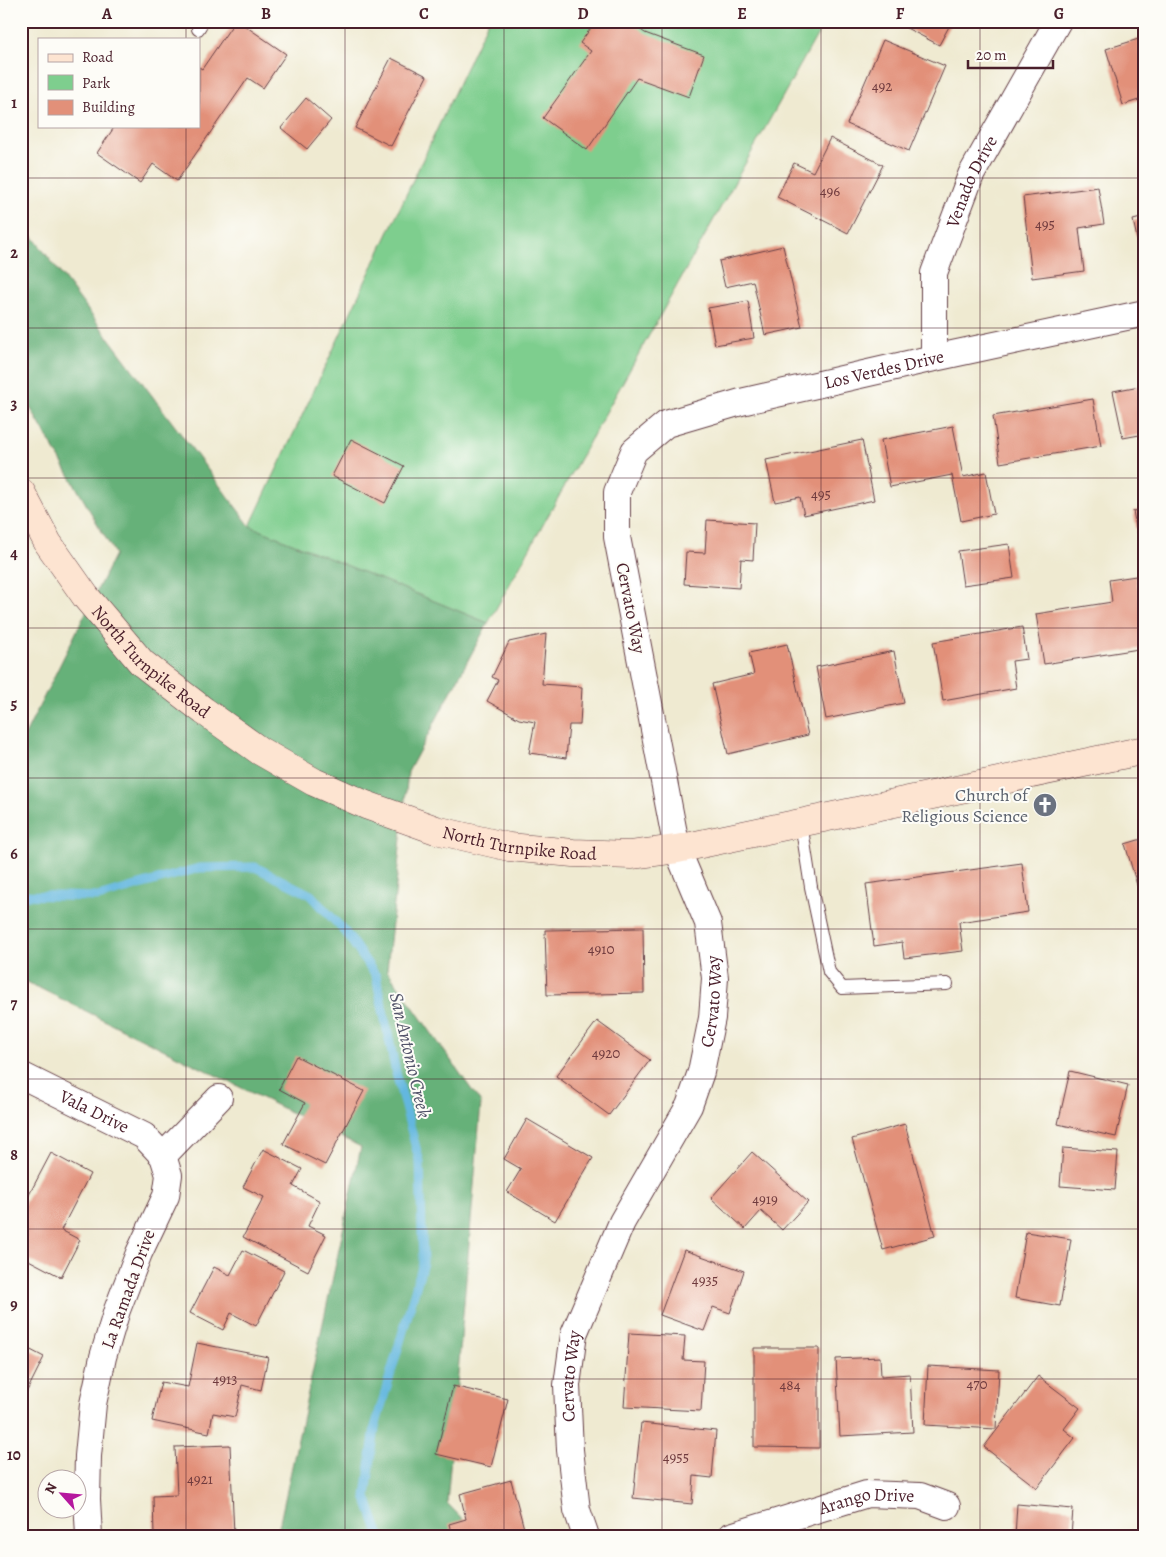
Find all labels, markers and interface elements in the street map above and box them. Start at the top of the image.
text: A [101,3,113,25]
text: B [261,3,271,25]
text: C [419,3,429,25]
text: D [577,3,589,25]
text: E [737,3,747,25]
text: F [896,3,905,25]
text: G [1054,3,1064,25]
legend [38,38,200,128]
scale bar [968,38,1054,70]
text: 20 m [976,45,1007,65]
text: Road [82,47,114,67]
text: Park [82,73,111,93]
house number: 492 [872,76,892,96]
text: 1 [11,92,17,114]
text: Building [82,97,135,117]
street label: Venado Drive [940,131,1003,232]
house number: 496 [820,181,840,201]
house number: 495 [1035,214,1055,234]
text: 2 [10,242,18,264]
street label: Los Verdes Drive [822,344,946,395]
text: 3 [11,393,18,415]
house number: 495 [811,484,831,504]
text: 4 [10,543,18,565]
street label: Cervato Way [610,560,652,656]
street label: North Turnpike Road [86,600,215,724]
text: 5 [11,693,18,715]
place label: Church of Religious Science [901,783,1031,828]
church icon: Church of Religious Science [1032,792,1058,818]
street label: North Turnpike Road [440,820,597,866]
text: 6 [10,843,18,865]
house number: 4910 [588,939,614,959]
street label: Cervato Way [694,953,728,1049]
water label: San Antonio Creek [383,990,437,1121]
text: 7 [11,993,18,1015]
house number: 4920 [592,1043,620,1063]
street label: Vala Drive [55,1084,133,1139]
text: 8 [10,1144,18,1166]
house number: 4919 [752,1189,778,1209]
street label: La Ramada Drive [95,1226,161,1352]
house number: 4935 [692,1270,718,1290]
text: 9 [10,1294,18,1316]
street label: Cervato Way [555,1328,587,1423]
house number: 4913 [213,1369,238,1389]
house number: 470 [966,1374,988,1394]
house number: 484 [780,1375,801,1395]
text: 10 [7,1444,21,1466]
house number: 4955 [663,1447,689,1467]
house number: 4921 [187,1469,213,1489]
north arrow [38,1470,88,1520]
text: N [40,1479,62,1497]
street label: Arango Drive [815,1482,915,1520]

